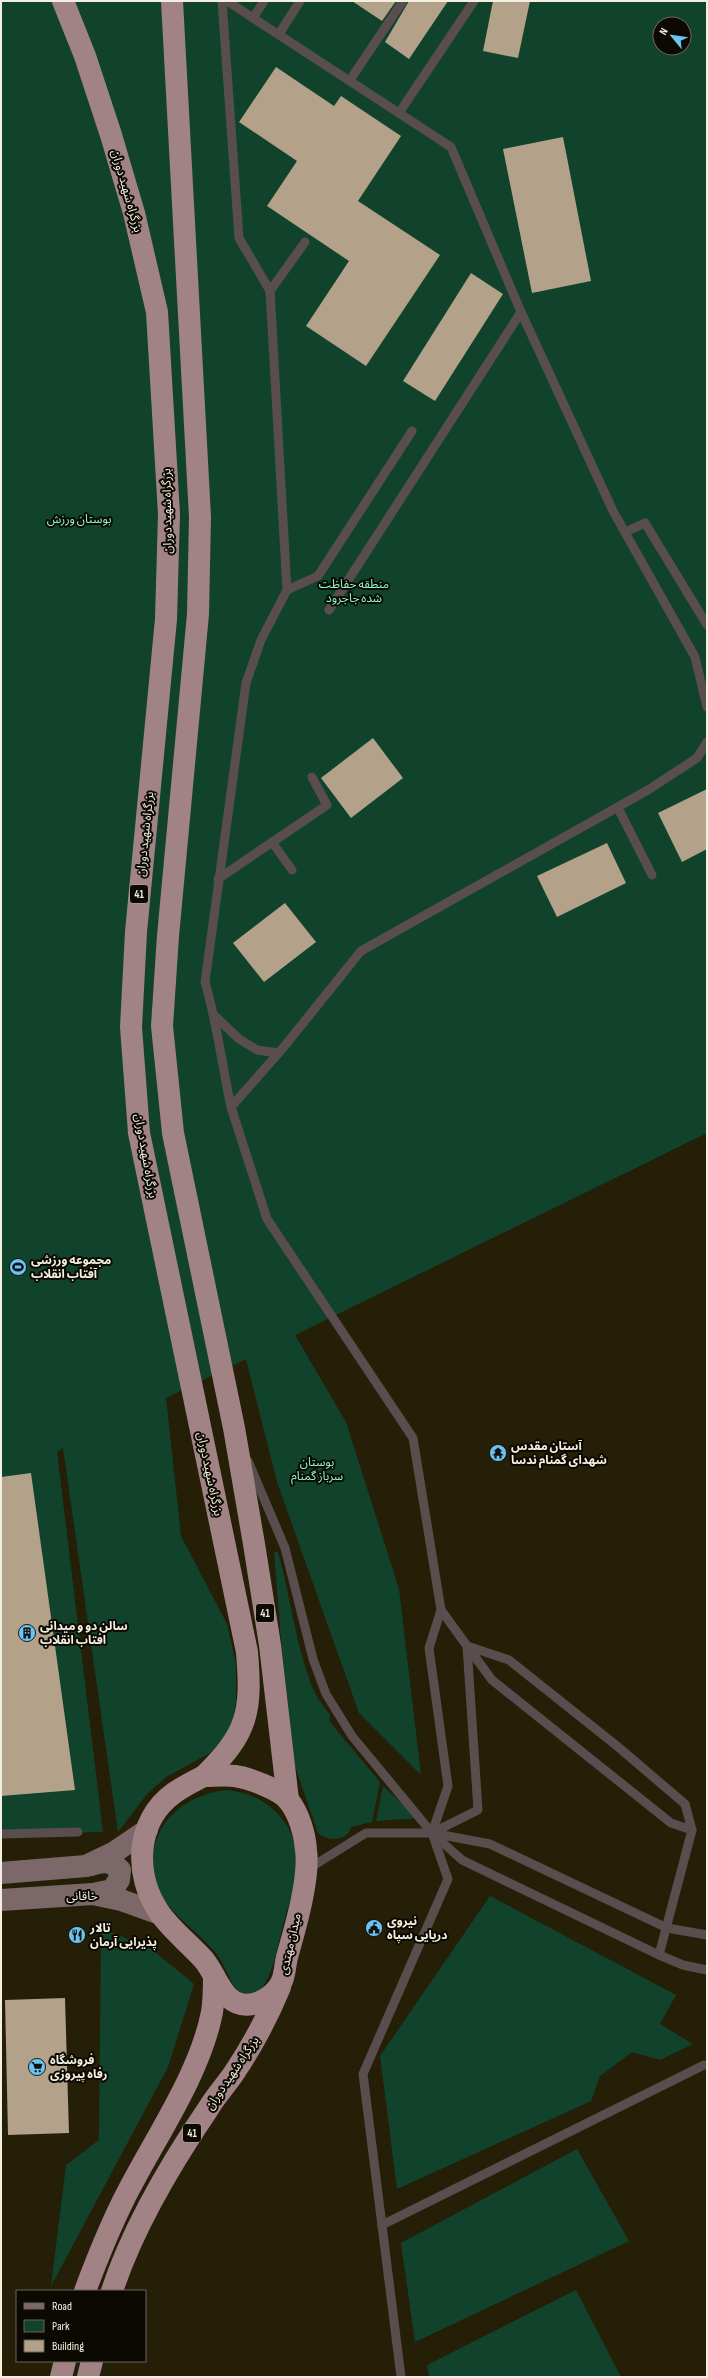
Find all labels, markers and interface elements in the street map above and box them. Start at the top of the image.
north arrow [652,16,692,56]
text: N [657,26,671,37]
street label: بزرگراه شهید دوران [108,148,146,234]
street label: بزرگراه شهید دوران [159,468,176,554]
park label: بوستان ورزش [47,512,111,527]
park label: منطقه حفاظت شده جاجرود [319,577,389,606]
street label: بزرگراه شهید دوران [134,791,157,877]
road number: 41 [130,885,148,903]
street label: بزرگراه شهید دوران [131,1113,160,1199]
place label: مجموعه ورزشی آفتاب انقلاب [31,1253,111,1282]
sports icon: مجموعه ورزشی آفتاب انقلاب [8,1257,28,1277]
street label: بزرگراه شهید دوران [193,1431,226,1517]
place label: آستان مقدس شهدای گمنام ندسا [511,1439,607,1469]
temple icon: آستان مقدس شهدای گمنام ندسا [488,1443,508,1463]
park label: بوستان سرباز گمنام [291,1455,343,1485]
road number: 41 [256,1604,274,1622]
place label: سالن دو و میدانی افتاب انقلاب [40,1619,128,1648]
building icon: سالن دو و میدانی افتاب انقلاب [17,1623,37,1643]
street label: خاقانی [66,1889,98,1904]
street label: میدان مهتدی [276,1912,305,1976]
place label: نیروی دریایی سپاه [387,1914,447,1944]
public building icon: نیروی دریایی سپاه [364,1918,384,1938]
place label: تالار پذیرایی آرمان [89,1921,157,1951]
restaurant icon: تالار پذیرایی آرمان [67,1925,87,1945]
street label: بزرگراه شهید دوران [202,2034,263,2113]
place label: فروشگاه رفاه پیروزی [50,2053,107,2083]
supermarket icon: فروشگاه رفاه پیروزی [27,2057,47,2077]
road number: 41 [183,2124,201,2142]
legend [16,2290,146,2362]
text: Road [52,2299,72,2314]
text: Park [52,2319,70,2334]
text: Building [52,2339,84,2354]

